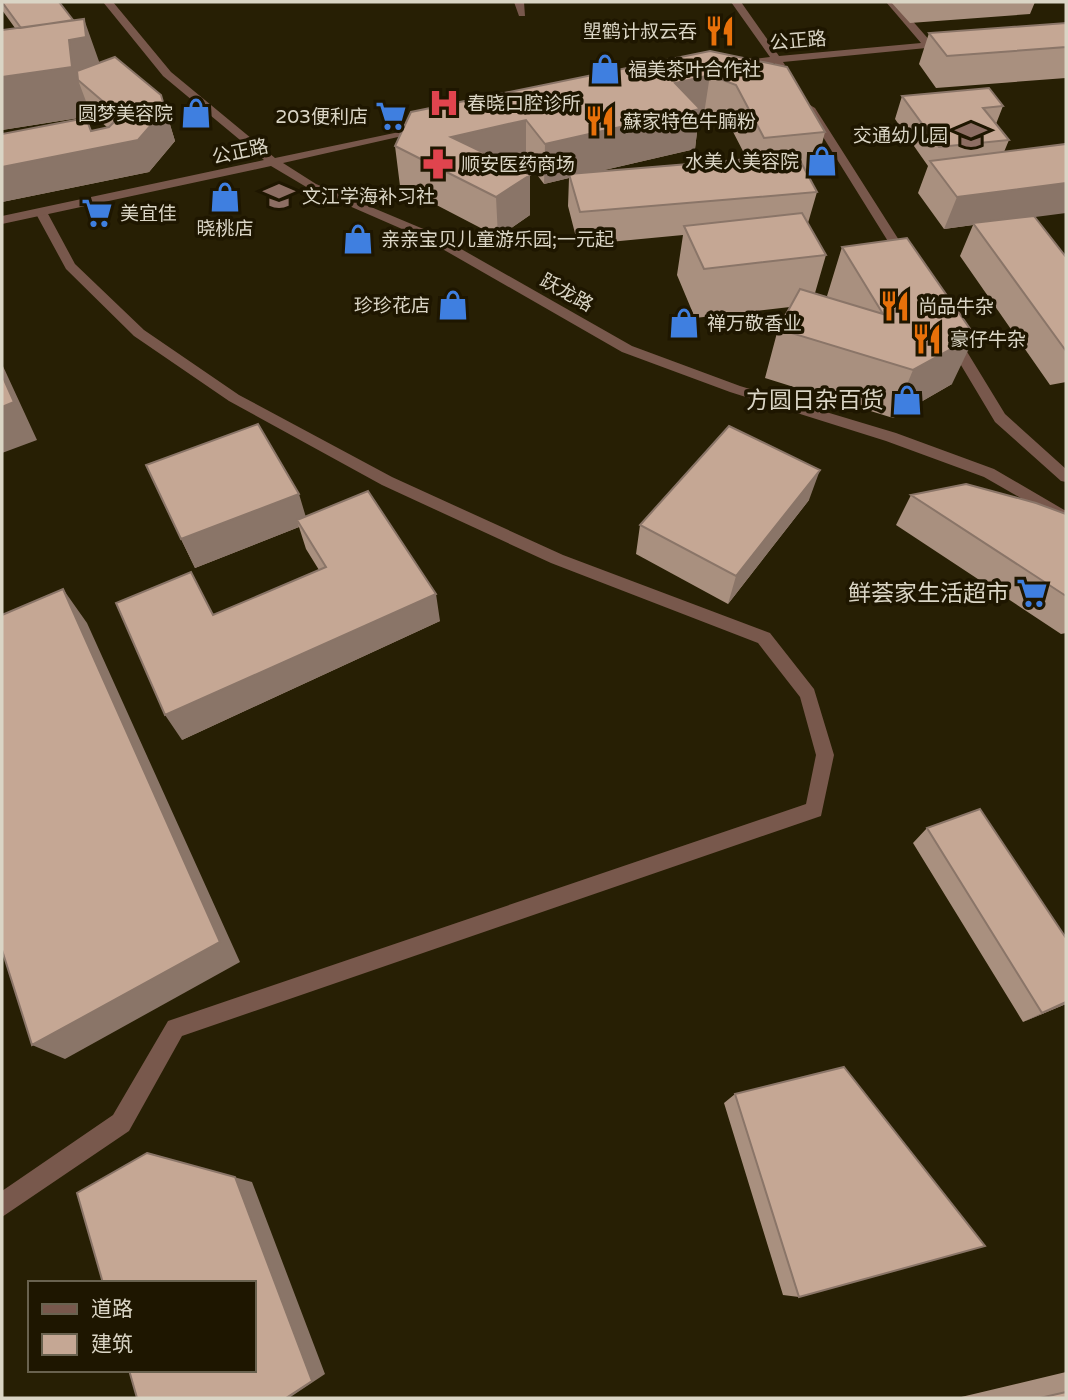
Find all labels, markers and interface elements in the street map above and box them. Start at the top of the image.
restaurant icon: 塱鹤计叔云吞 [703,14,737,48]
place label: 塱鹤计叔云吞 [583,21,697,43]
street label: 公正路 [769,28,827,54]
shop icon: 褔美茶叶合作社 [588,52,622,86]
place label: 褔美茶叶合作社 [628,59,761,81]
hospital icon: 春晓口腔诊所 [427,86,461,120]
place label: 春晓口腔诊所 [467,93,581,115]
shop icon: 圆梦美容院 [179,96,213,130]
supermarket icon: 203便利店 [374,99,408,133]
place label: 圆梦美容院 [78,103,173,125]
restaurant icon: 蘇家特色牛腩粉 [583,104,617,138]
place label: 203便利店 [275,106,368,128]
place label: 蘇家特色牛腩粉 [623,111,756,133]
school or university icon: 交通幼儿园 [954,118,988,152]
place label: 交通幼儿园 [853,125,948,147]
street label: 公正路 [210,135,270,169]
shop icon: 水美人美容院 [805,144,839,178]
pharmacy icon: 顺安医药商场 [421,147,455,181]
place label: 水美人美容院 [685,151,799,173]
place label: 顺安医药商场 [461,154,575,176]
school or university icon: 文江学海补习社 [262,179,296,213]
shop icon: 晓桃店 [208,180,242,214]
place label: 文江学海补习社 [302,186,435,208]
supermarket icon: 美宜佳 [80,196,114,230]
place label: 美宜佳 [120,203,177,225]
place label: 晓桃店 [196,218,254,240]
shop icon: 亲亲宝贝儿童游乐园;一元起 [341,222,375,256]
place label: 亲亲宝贝儿童游乐园;一元起 [381,229,614,251]
street label: 跃龙路 [536,269,597,316]
shop icon: 珍珍花店 [436,288,470,322]
restaurant icon: 尚品牛杂 [878,289,912,323]
place label: 珍珍花店 [354,295,430,317]
place label: 尚品牛杂 [918,296,994,318]
shop icon: 禅万敬香业 [667,306,701,340]
place label: 禅万敬香业 [707,313,802,335]
restaurant icon: 豪仔牛杂 [910,322,944,356]
place label: 豪仔牛杂 [950,329,1026,351]
shop icon: 方圆日杂百货 [890,383,924,417]
place label: 方圆日杂百货 [746,387,884,415]
supermarket icon: 鲜荟家生活超市 [1015,576,1049,610]
place label: 鲜荟家生活超市 [848,580,1009,608]
legend [28,1281,256,1372]
text: 道路 [91,1297,133,1322]
text: 建筑 [91,1332,133,1357]

